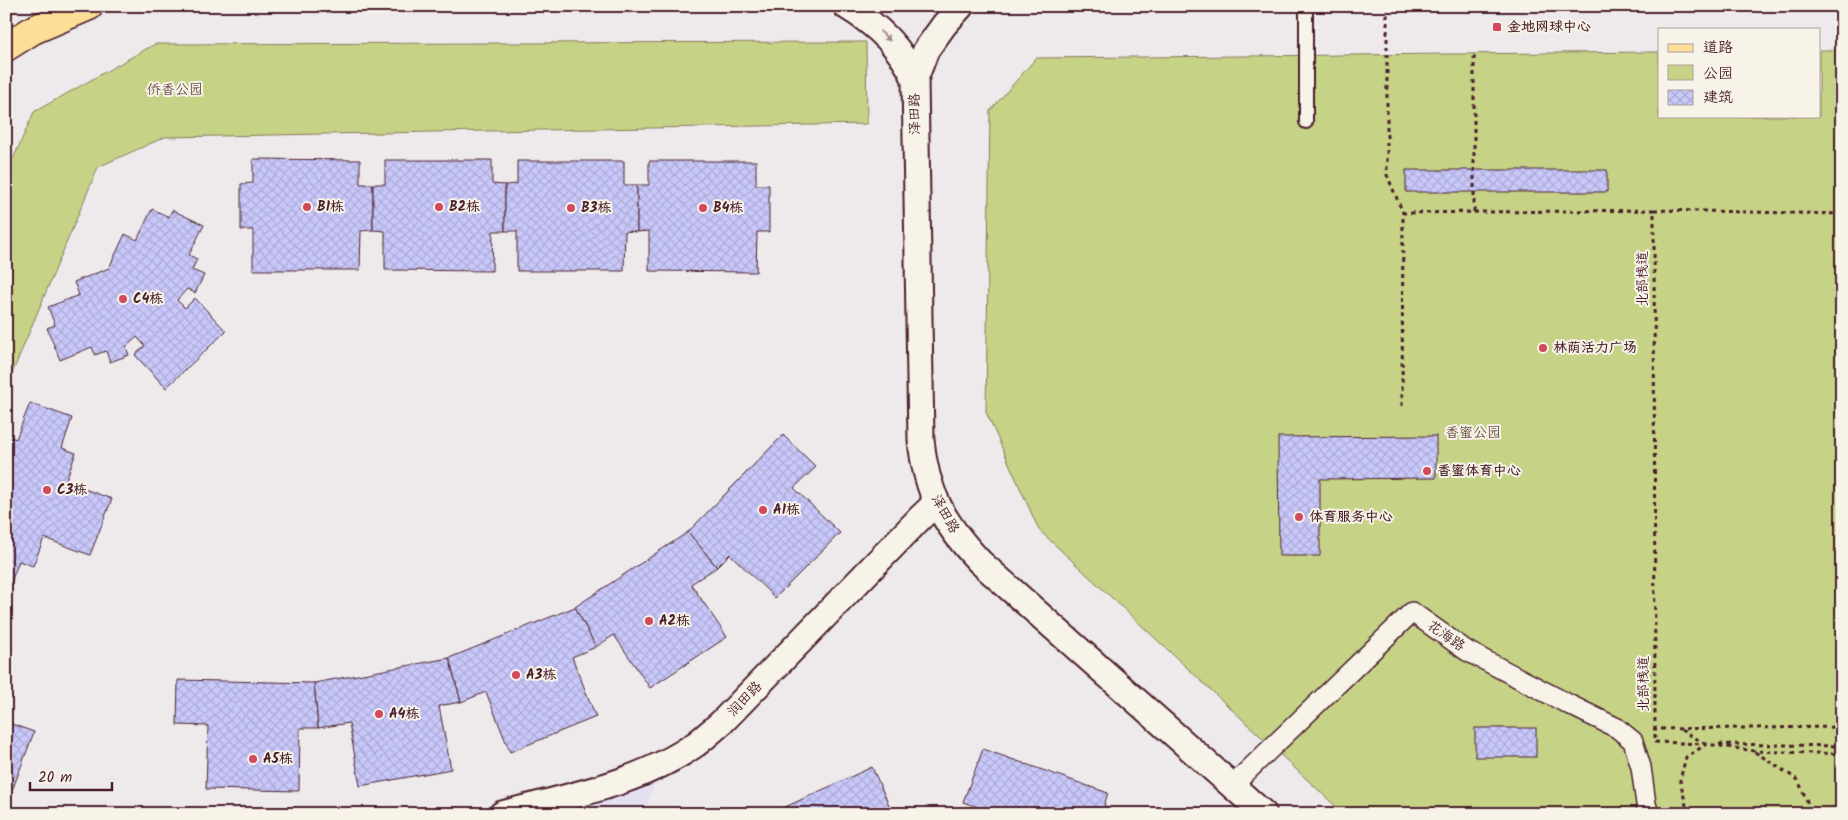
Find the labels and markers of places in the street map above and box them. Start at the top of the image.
place label: 金地网球中心 [1507,16,1591,38]
marker: 金地网球中心 [1491,21,1503,33]
place label: B1栋 [317,196,344,218]
place label: B2栋 [449,196,480,218]
place label: B3栋 [581,197,611,219]
place label: B4栋 [713,197,743,219]
marker: B1栋 [301,201,313,213]
marker: B2栋 [433,201,445,213]
marker: B3栋 [565,202,577,214]
marker: B4栋 [697,202,709,214]
place label: C4栋 [133,288,163,310]
marker: C4栋 [117,293,129,305]
place label: 林荫活力广场 [1553,337,1637,359]
marker: 林荫活力广场 [1537,342,1549,354]
place label: 香蜜体育中心 [1437,460,1521,482]
marker: 香蜜体育中心 [1421,465,1433,477]
place label: C3栋 [57,479,87,501]
marker: C3栋 [41,484,53,496]
place label: A1栋 [773,499,800,521]
marker: A1栋 [757,504,769,516]
place label: 体育服务中心 [1309,506,1393,528]
marker: 体育服务中心 [1293,511,1305,523]
place label: A2栋 [659,610,690,632]
marker: A2栋 [643,615,655,627]
place label: A3栋 [526,664,556,686]
marker: A3栋 [510,669,522,681]
place label: A4栋 [389,703,419,725]
marker: A4栋 [373,708,385,720]
place label: A5栋 [263,748,293,770]
marker: A5栋 [247,753,259,765]

